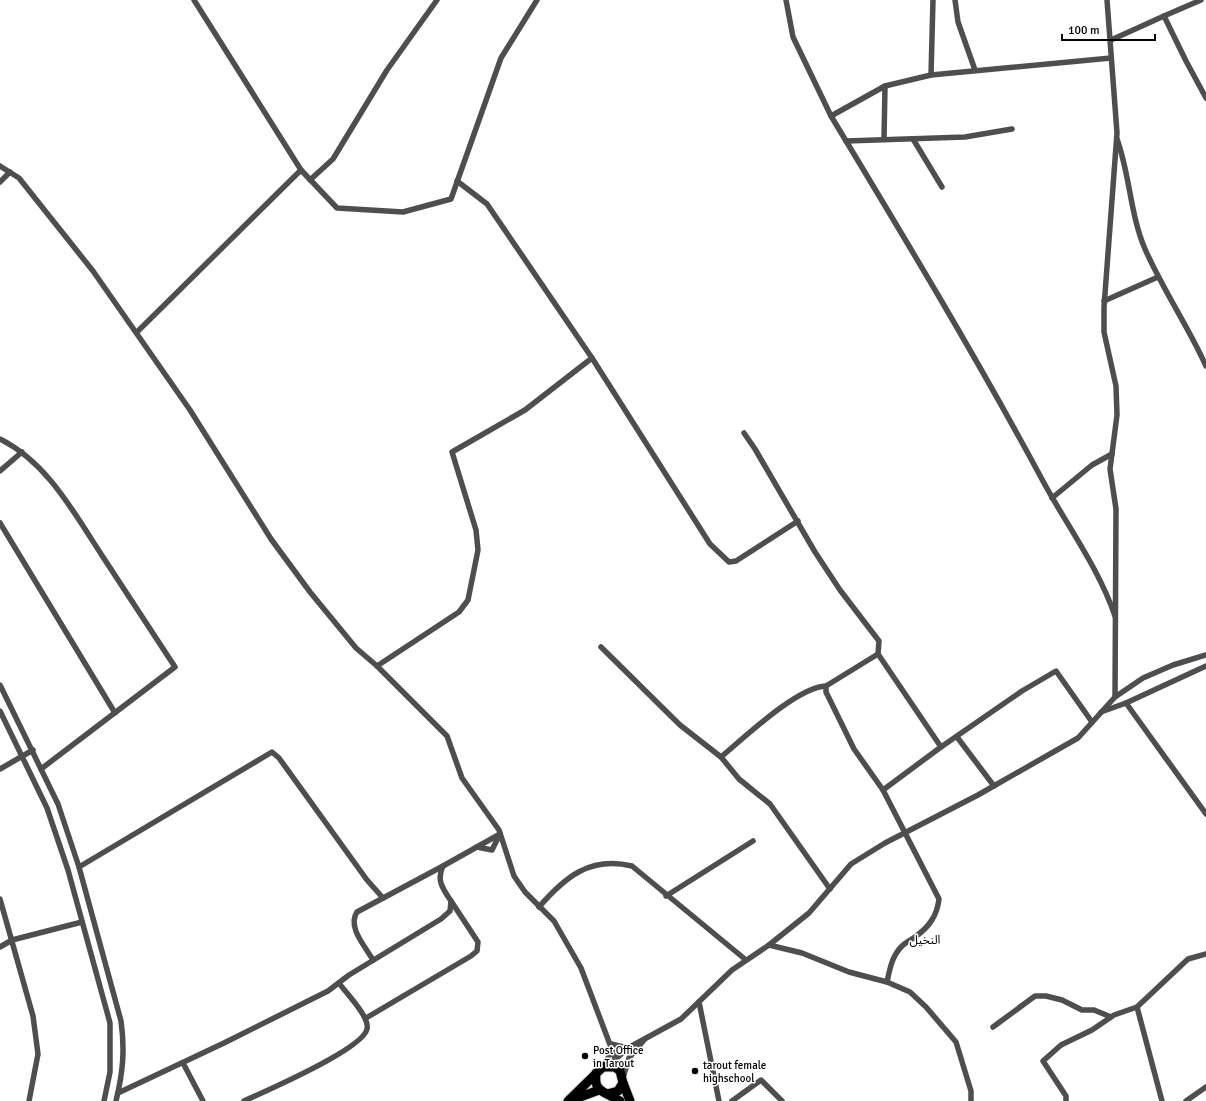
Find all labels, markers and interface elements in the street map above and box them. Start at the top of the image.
scale bar [1062,16,1155,42]
text: 100 m [1068,23,1100,38]
district label: النخيل [910,933,941,948]
place label: Post Office in Tarout [593,1044,643,1070]
marker: Post Office in Tarout [580,1051,590,1061]
place label: tarout female highschool [703,1059,766,1085]
marker: tarout female highschool [690,1066,700,1076]

